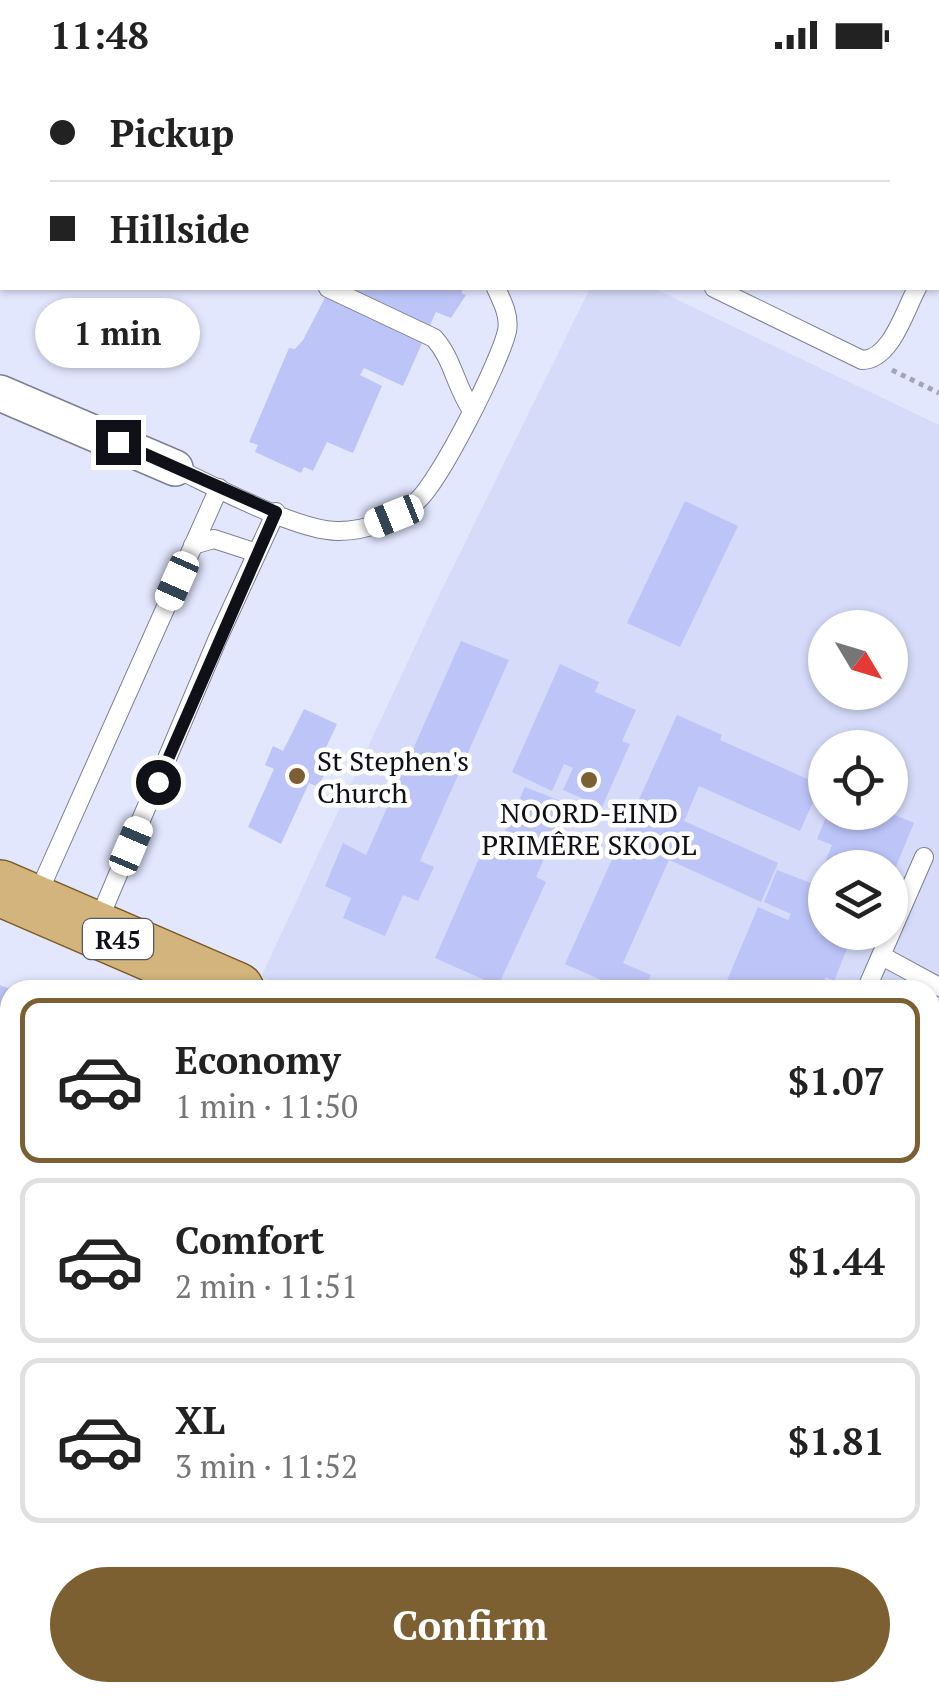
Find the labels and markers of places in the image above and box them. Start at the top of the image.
place label: St Stephen's Church [317,742,469,811]
marker: St Stephen's Church [286,765,308,787]
marker: NOORD-EIND PRIMÊRE SKOOL [578,769,600,791]
place label: NOORD-EIND PRIMÊRE SKOOL [482,794,696,863]

